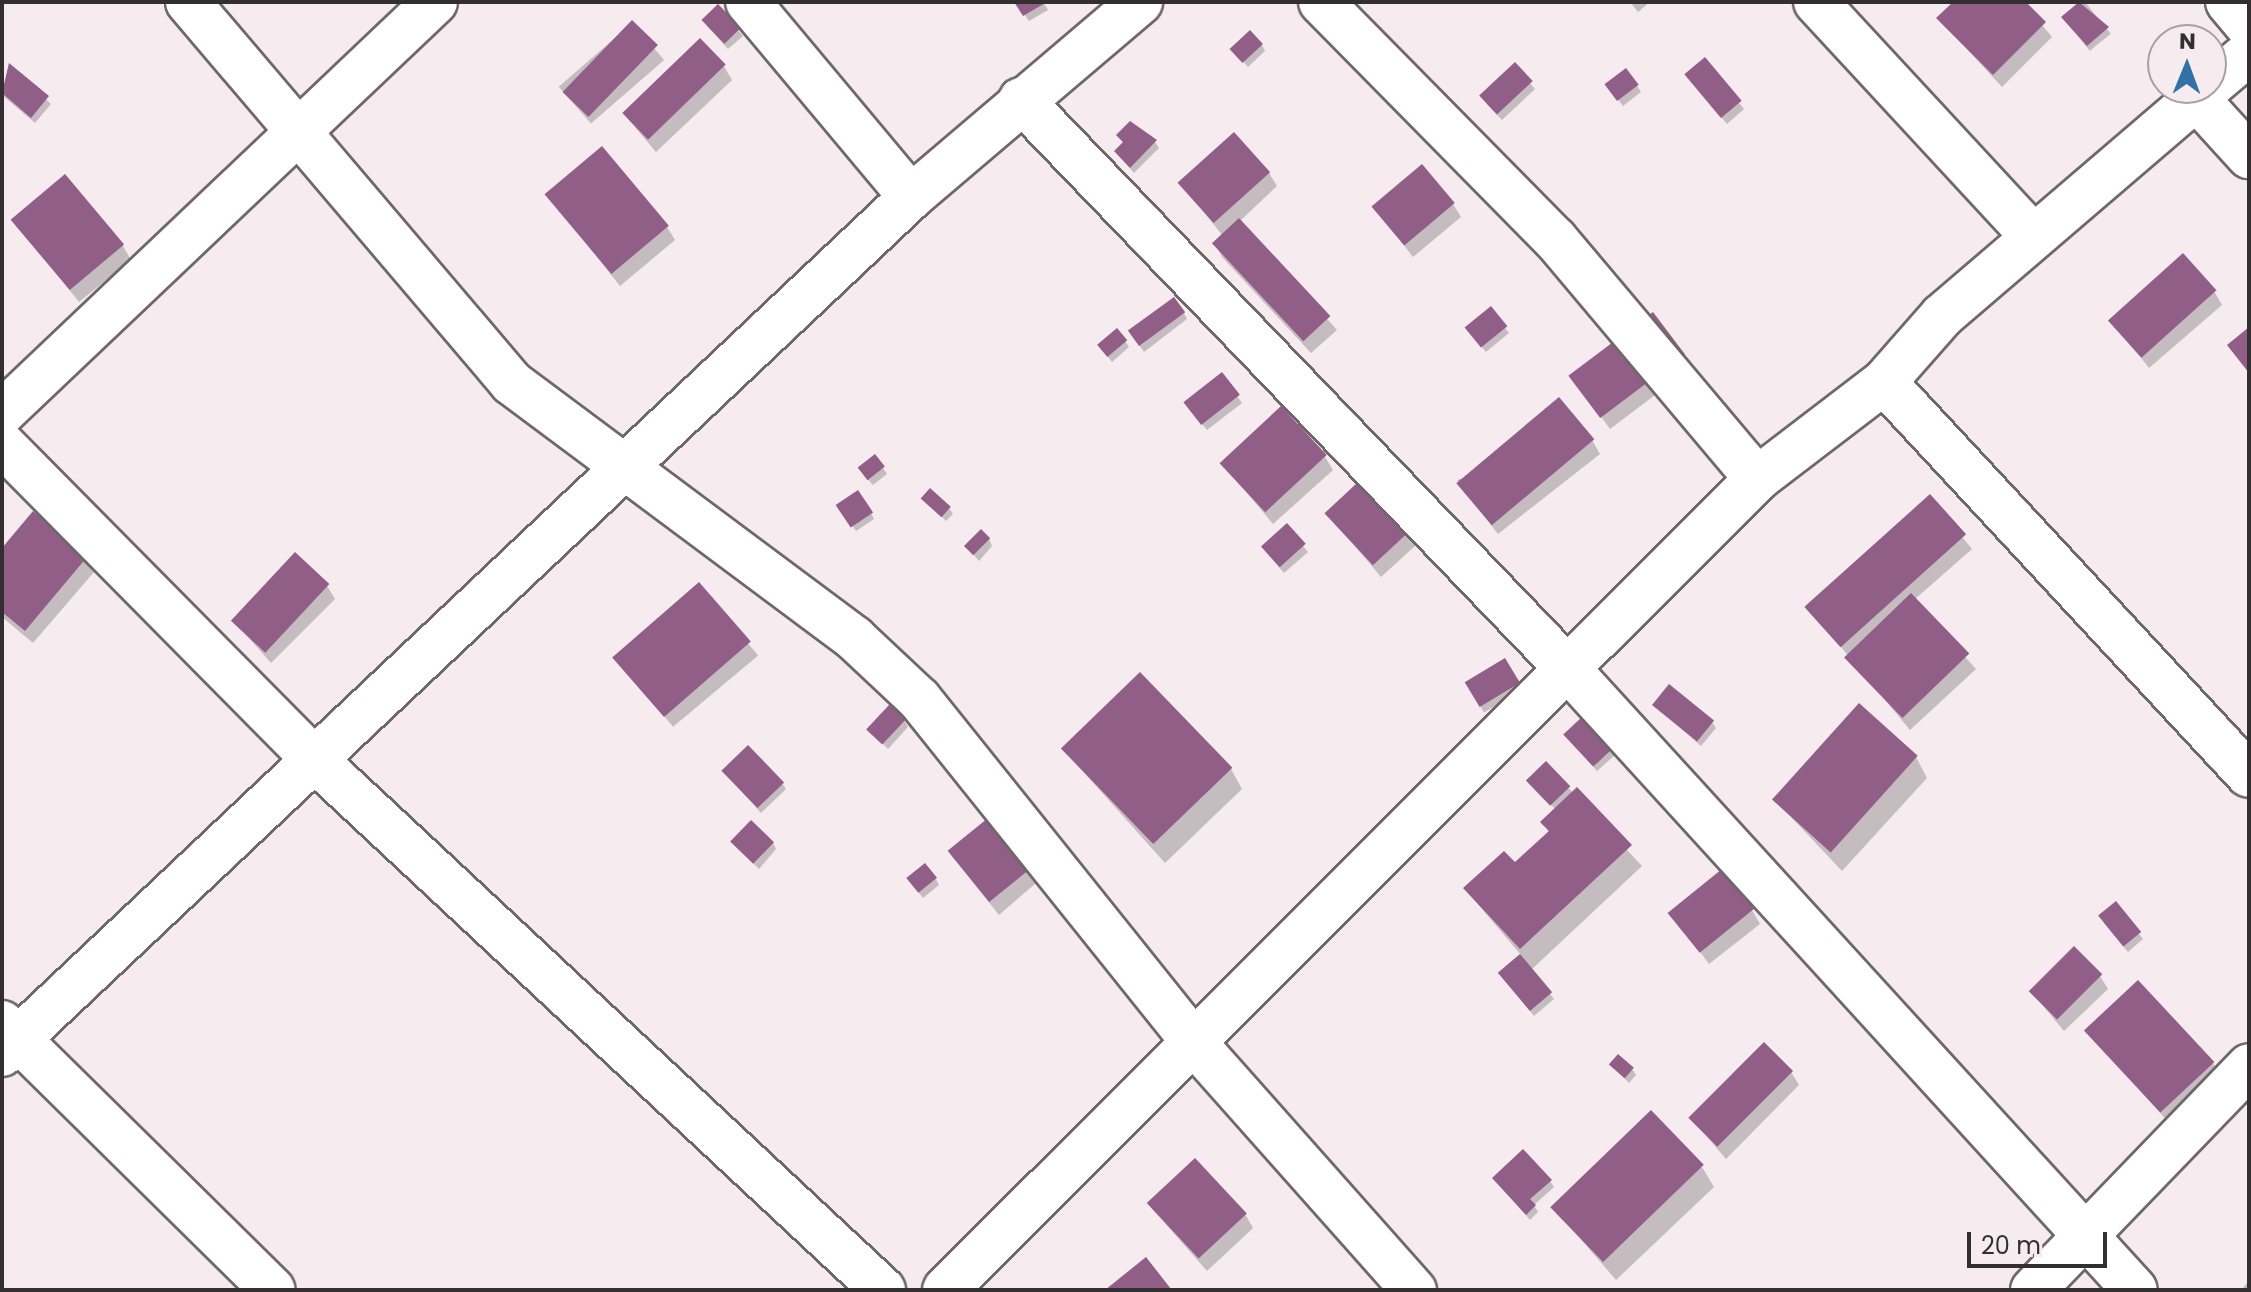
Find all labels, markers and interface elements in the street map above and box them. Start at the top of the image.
north arrow [2147,24,2227,104]
text: N [2179,26,2196,57]
scale bar [1971,1216,2111,1266]
text: 20 m [1981,1229,2041,1262]

